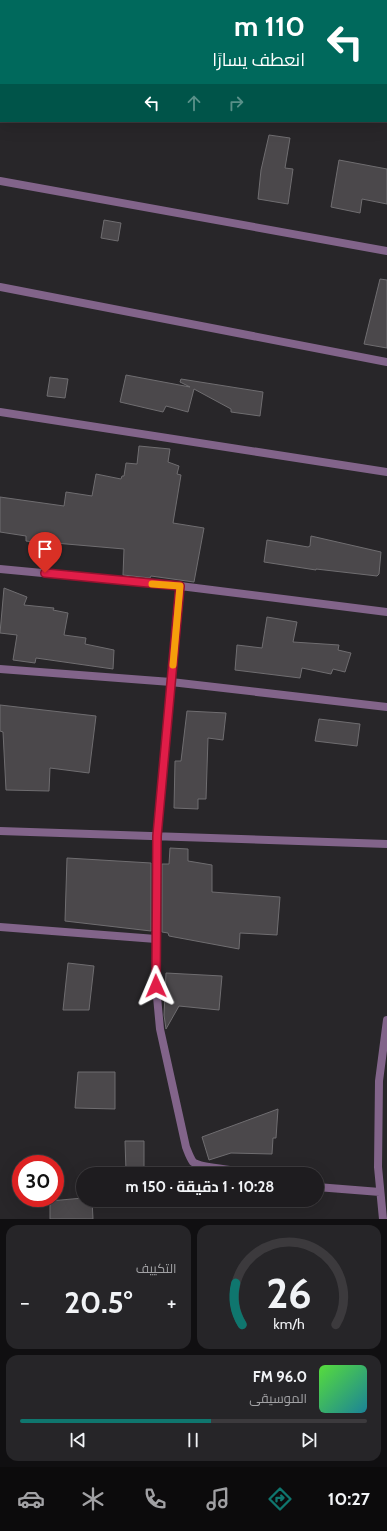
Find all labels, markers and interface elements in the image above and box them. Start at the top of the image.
text: 110 m [234,9,305,43]
icon: left [319,16,371,68]
text: انعطف يسارًا [212,49,305,71]
icon: left [141,92,163,114]
icon: ahead [183,92,205,114]
icon: right [225,92,247,114]
pin [28,532,62,573]
icon: arrive [34,538,56,560]
position arrow [135,965,177,1007]
speed limit sign: 30 [12,1155,64,1207]
text: 10:28 · 1 دقيقة · 150 m [126,1178,274,1196]
text: التكييف [136,1260,177,1276]
text: 26 [266,1268,311,1318]
text: 20.5° [64,1284,132,1321]
text: − [20,1289,30,1316]
text: + [167,1289,176,1316]
text: km/h [273,1315,304,1333]
text: 96.0 FM [253,1368,307,1386]
text: الموسيقى [249,1390,307,1406]
icon: previous [67,1429,89,1451]
icon: pause [182,1429,204,1451]
icon: next [298,1429,320,1451]
icon: car [17,1485,45,1513]
icon: climate [79,1485,107,1513]
icon: phone [141,1485,169,1513]
icon: music [204,1485,232,1513]
icon: directions [266,1485,294,1513]
text: 10:27 [328,1488,370,1510]

